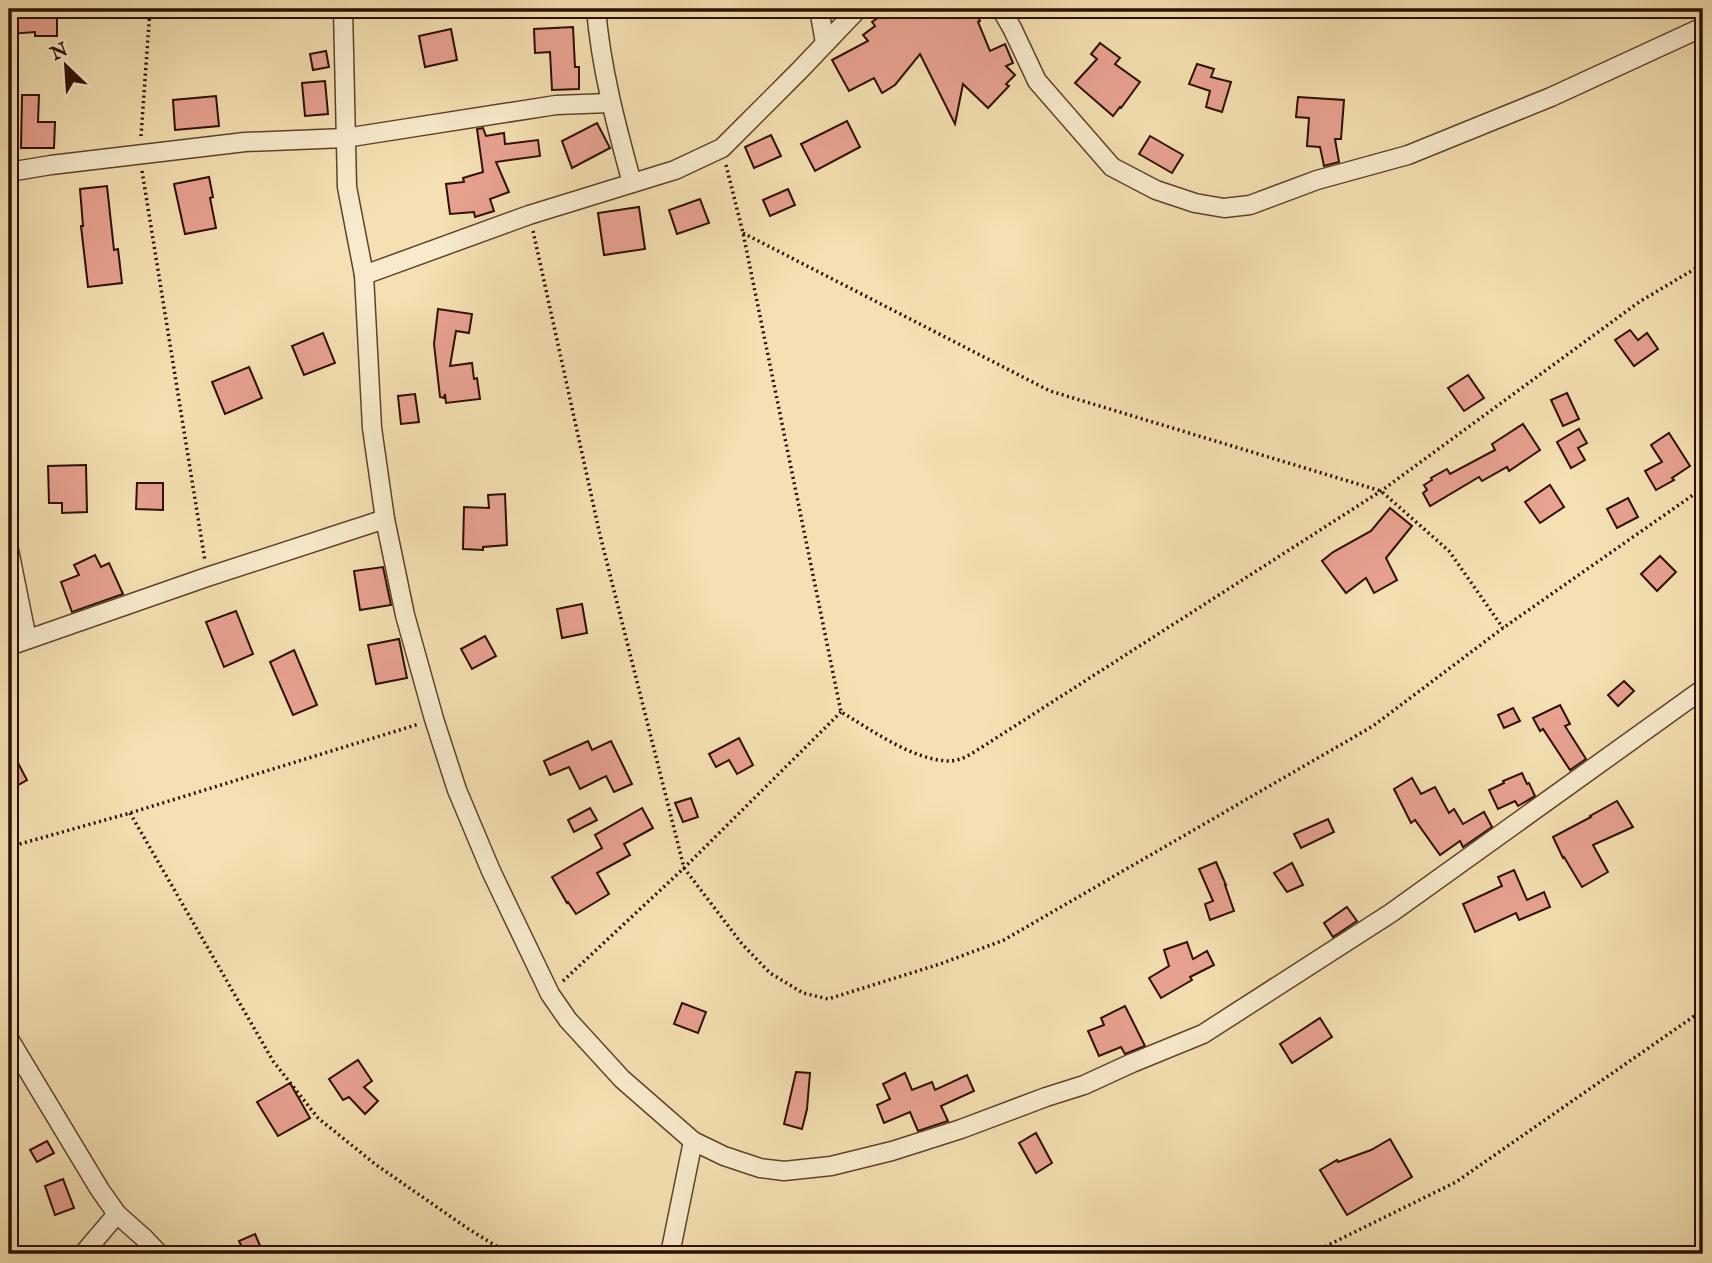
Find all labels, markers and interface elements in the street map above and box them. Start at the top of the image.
north arrow [32,32,102,102]
text: N [46,38,73,67]

